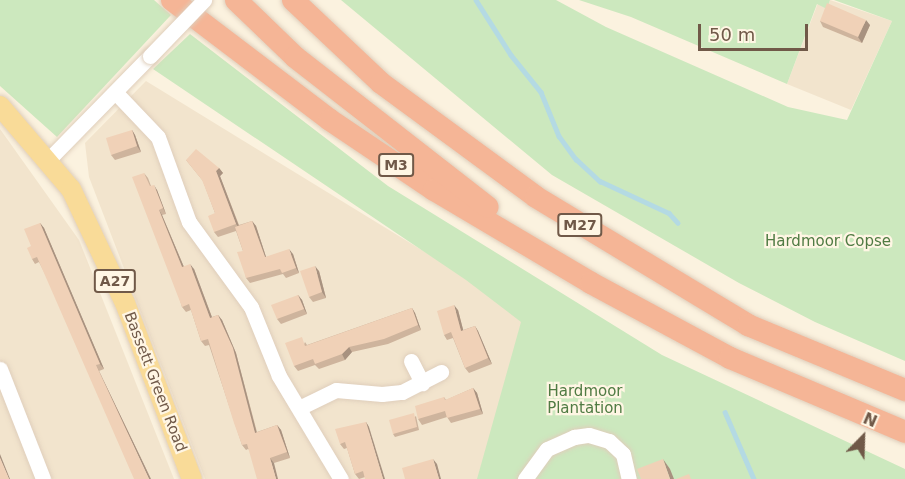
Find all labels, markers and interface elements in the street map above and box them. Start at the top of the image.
scale bar [701,12,810,50]
text: 50 m [709,24,755,45]
road number: M3 [378,154,414,176]
road number: M27 [556,214,604,236]
park label: Hardmoor Copse [765,233,891,251]
road number: A27 [92,270,138,292]
street label: Bassett Green Road [120,309,190,455]
park label: Hardmoor Plantation [547,382,623,417]
north arrow [833,407,893,467]
text: N [860,409,880,431]

